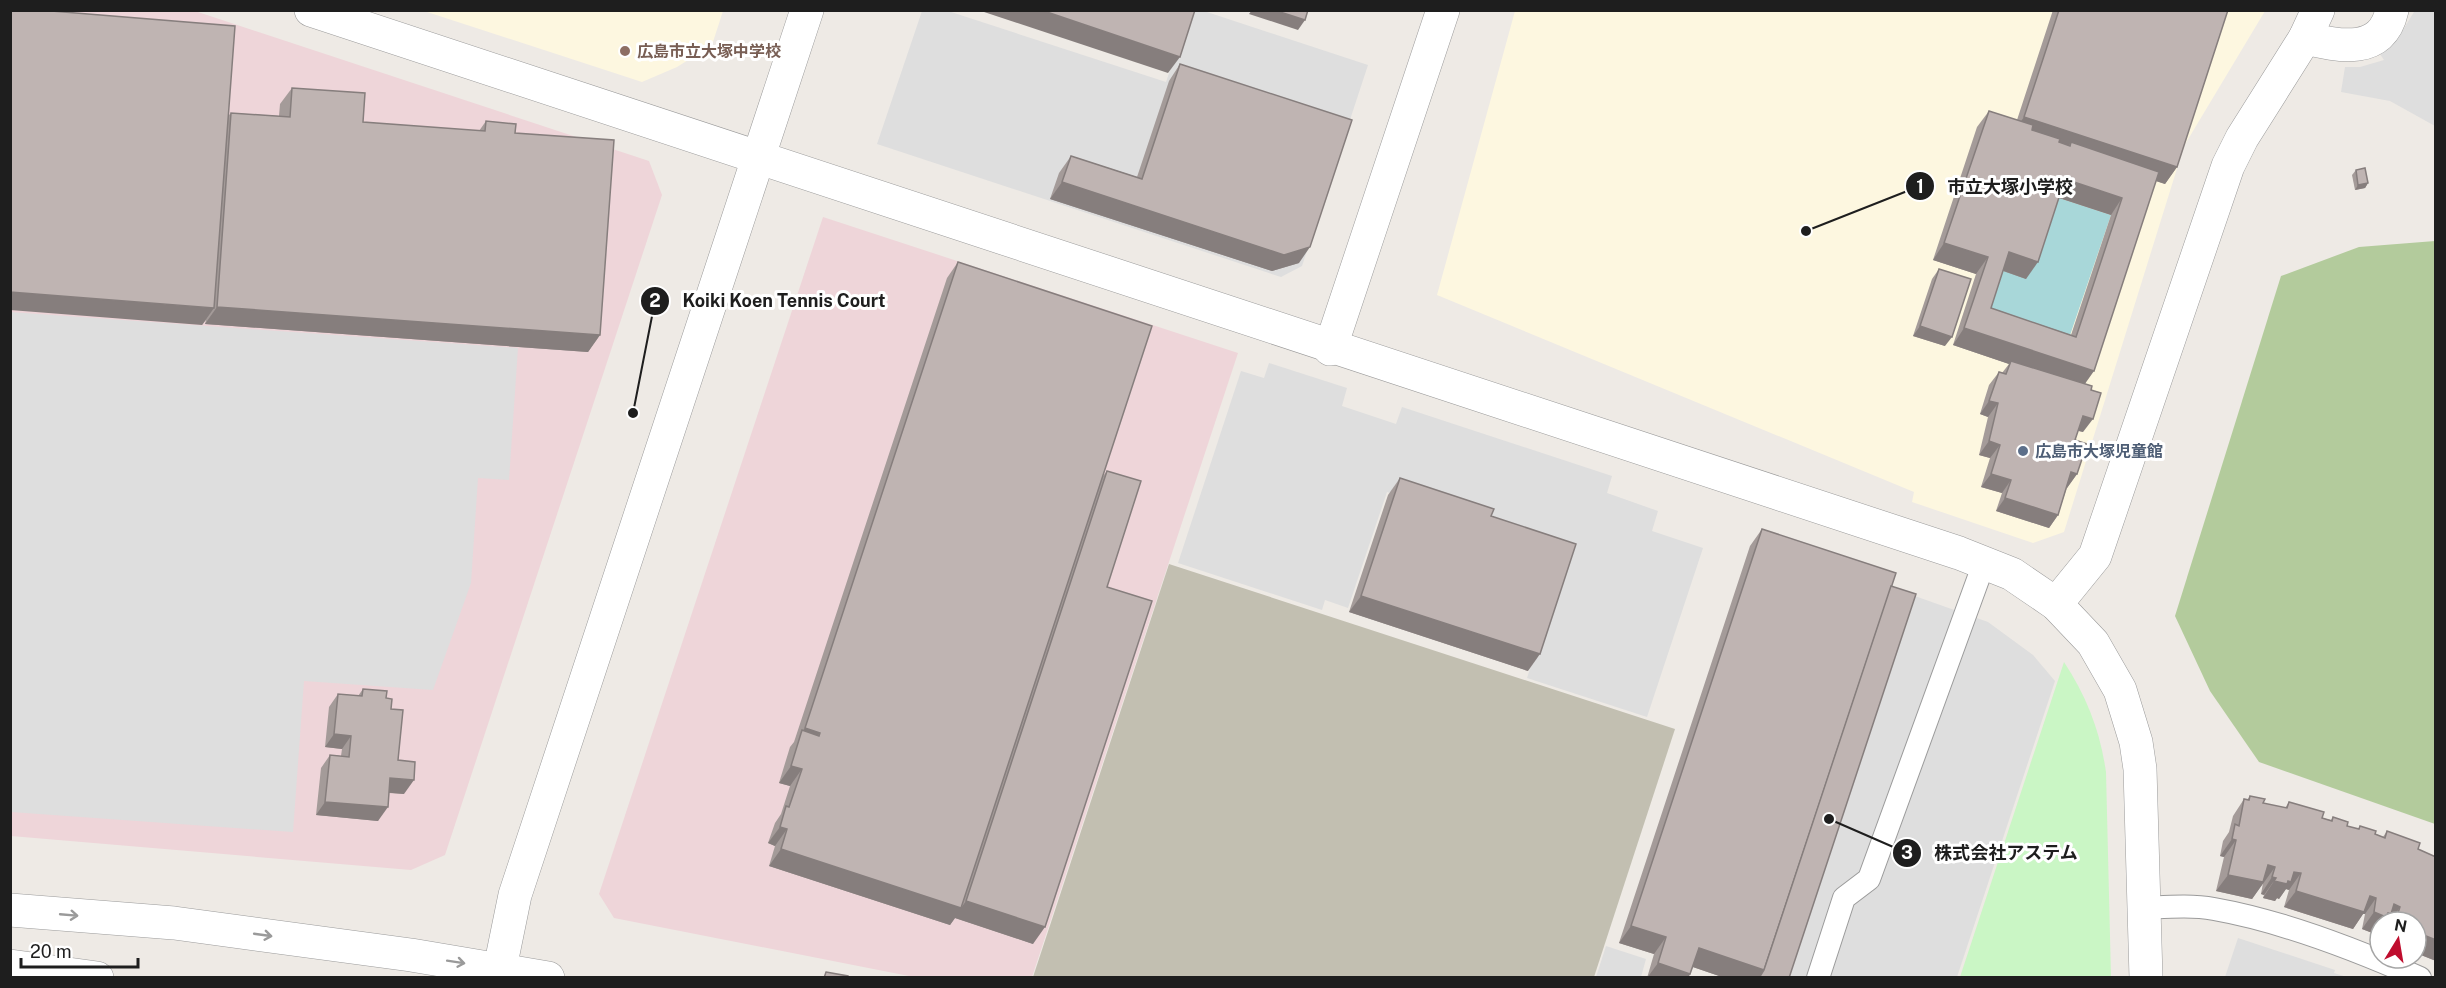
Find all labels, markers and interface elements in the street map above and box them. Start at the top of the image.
place label: 広島市立大塚中学校 [637,42,781,61]
marker: 広島市立大塚中学校 [618,44,632,58]
callout: 市立大塚小学校 [1905,168,2085,204]
text: 1 [1916,176,1924,197]
text: 市立大塚小学校 [1947,176,2073,197]
callout: Koiki Koen Tennis Court [640,283,898,319]
text: 2 [649,290,661,311]
text: Koiki Koen Tennis Court [682,290,886,311]
place label: 広島市大塚児童館 [2035,442,2163,461]
marker: 広島市大塚児童館 [2016,444,2030,458]
callout: 株式会社アステム [1892,835,2090,871]
text: 3 [1901,842,1913,863]
text: 株式会社アステム [1934,842,2078,863]
one-way arrow [58,910,78,921]
north arrow [2368,910,2428,970]
text: N [2393,915,2409,936]
one-way arrow [252,930,272,941]
scale bar [21,931,138,969]
text: 20 m [30,941,72,962]
one-way arrow [445,957,465,968]

